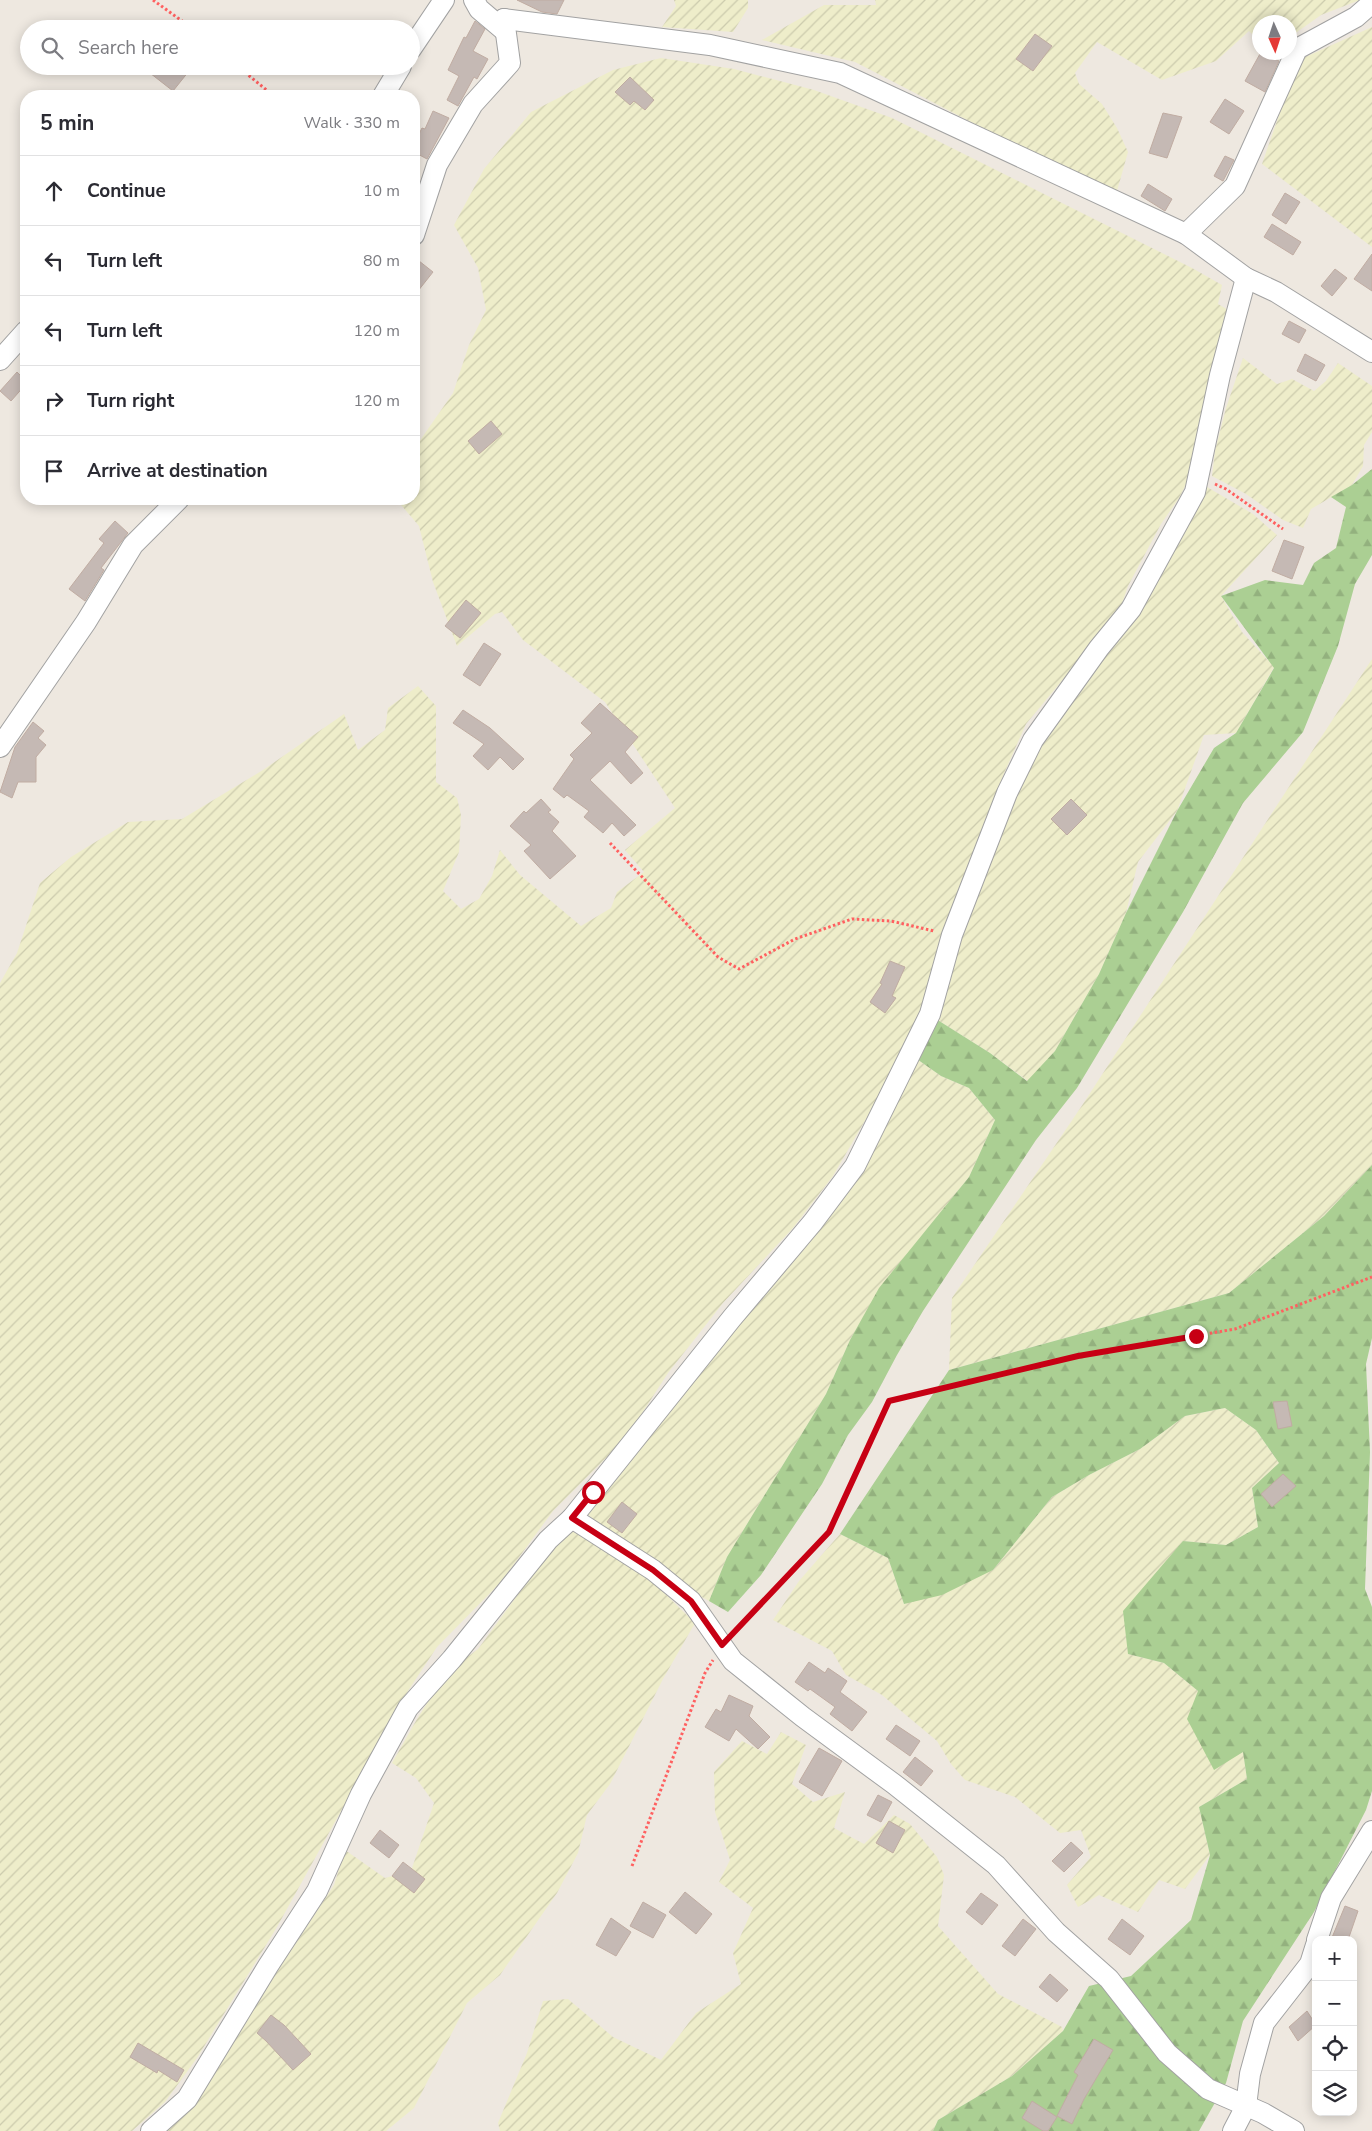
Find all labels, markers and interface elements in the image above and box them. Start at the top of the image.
north arrow [1252,15,1297,60]
search box [20,20,420,75]
icon: search [38,34,66,62]
text: Search here [78,35,179,61]
text: 5 min [40,109,94,137]
text: Walk · 330 m [304,112,400,134]
icon: ahead [40,177,68,205]
text: Continue [87,178,166,204]
text: 10 m [363,180,400,202]
icon: left [40,247,68,275]
text: Turn left [87,248,162,274]
text: 80 m [363,250,400,272]
icon: left [40,317,68,345]
text: Turn left [87,318,162,344]
text: 120 m [353,320,400,342]
icon: right [40,387,68,415]
text: Turn right [87,388,174,414]
text: 120 m [353,390,400,412]
icon: arrive [40,457,68,485]
text: Arrive at destination [87,458,268,484]
route end [1185,1325,1208,1348]
route start [582,1481,605,1504]
map controls [1312,1936,1357,2116]
button: + [1312,1936,1357,1981]
button: − [1312,1981,1357,2026]
button: locate [1312,2026,1357,2071]
button: layers [1312,2071,1357,2116]

